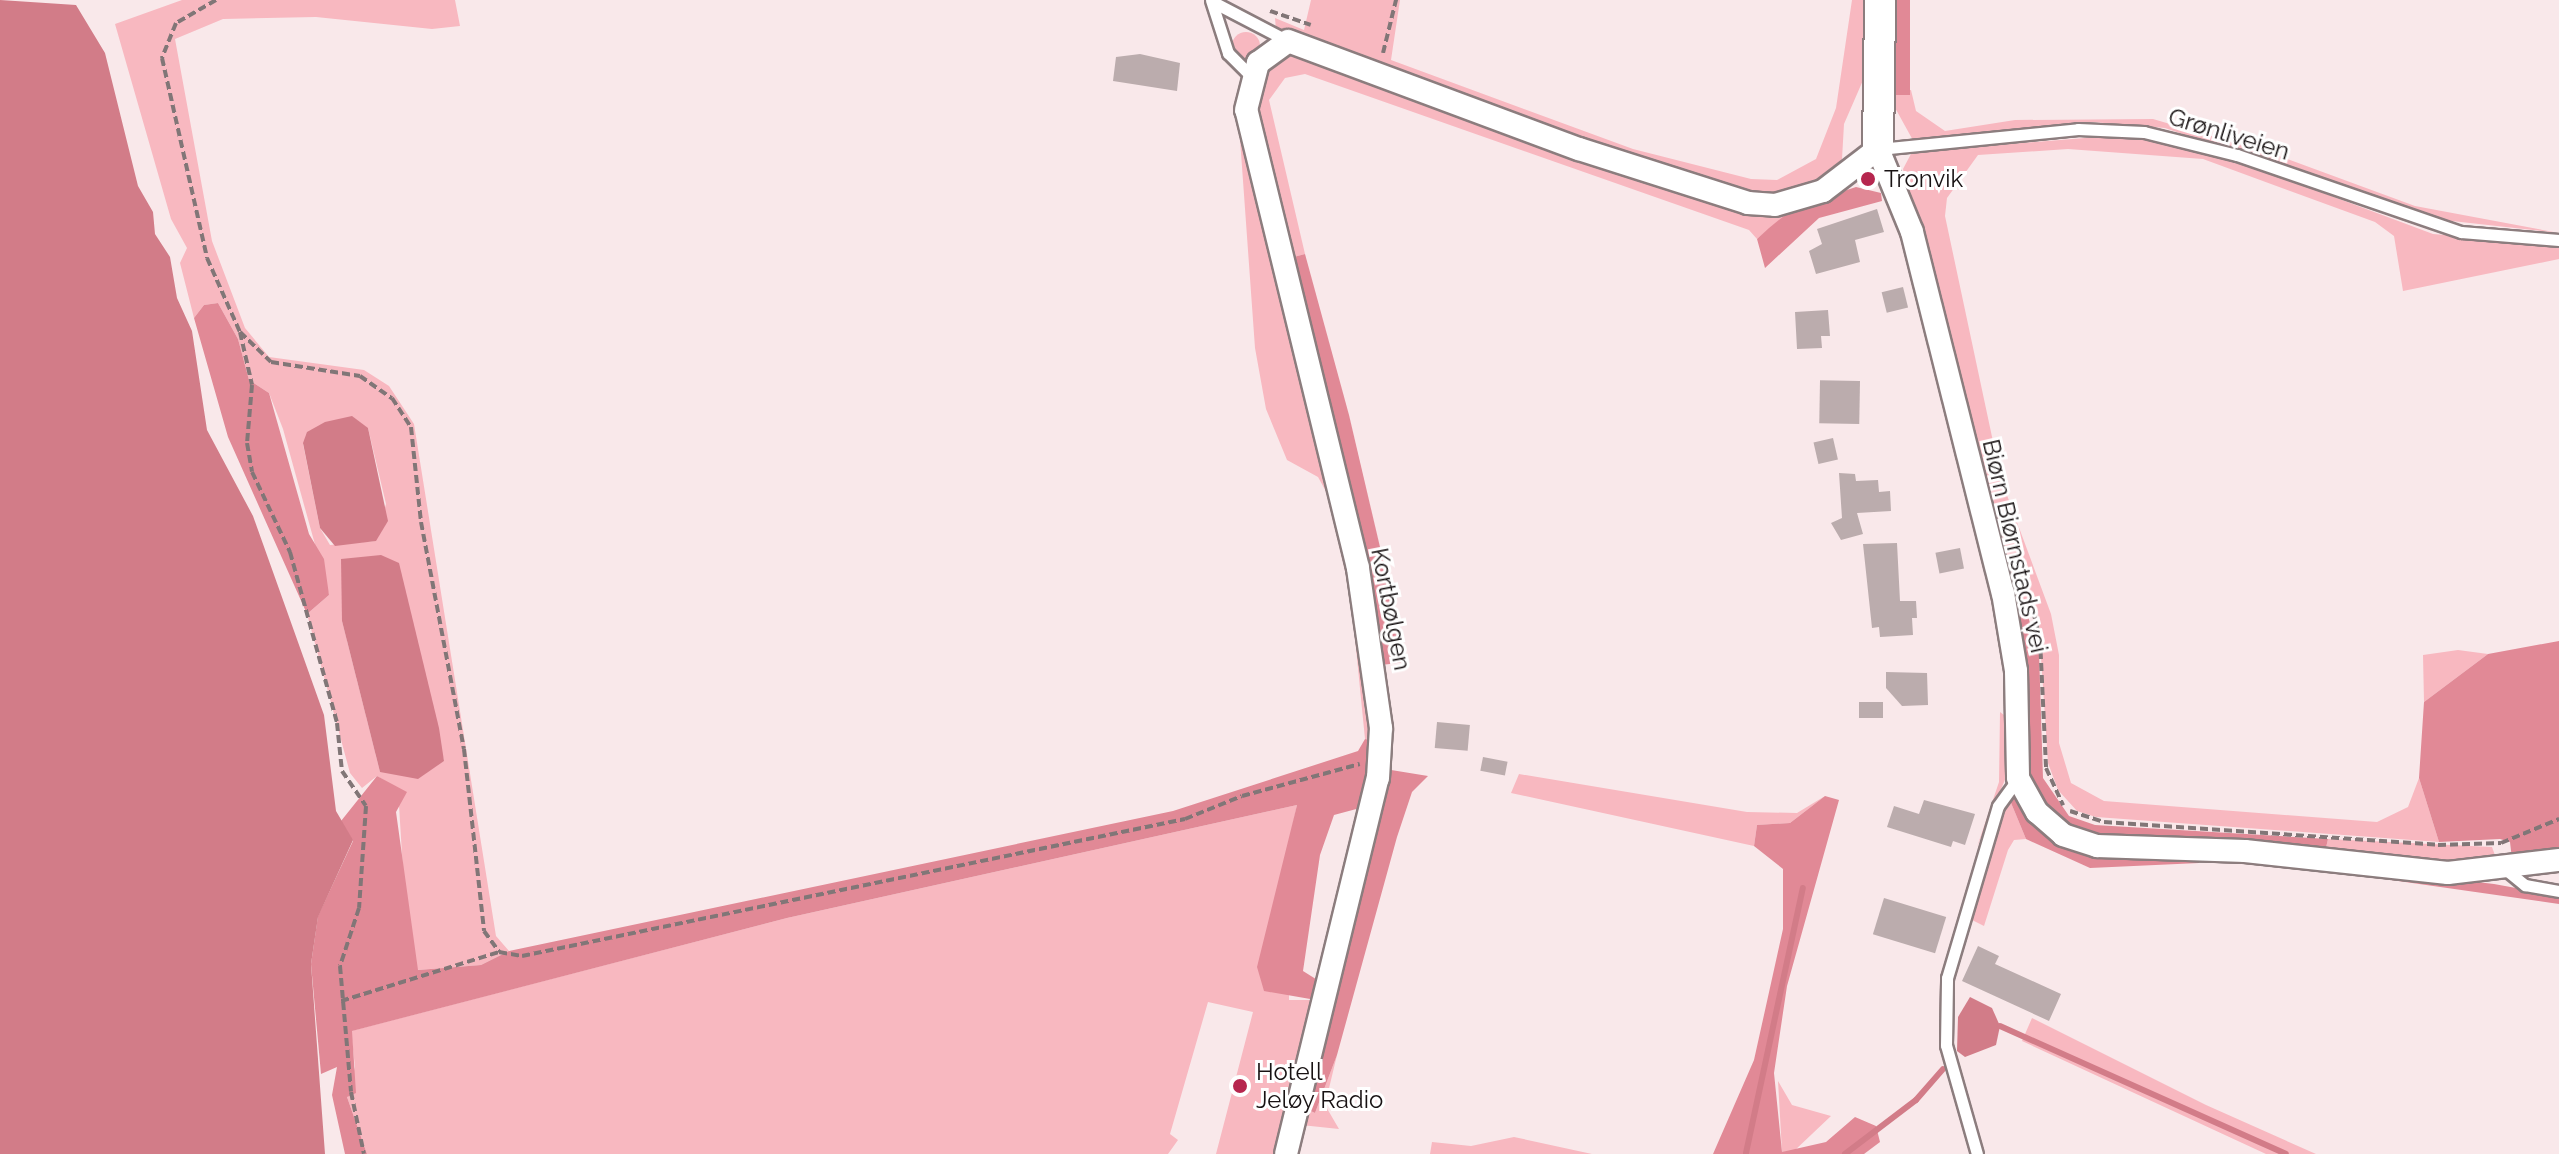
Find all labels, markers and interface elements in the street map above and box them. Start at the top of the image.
street label: Grønliveien [2165,102,2293,166]
place label: Tronvik [1884,165,1963,193]
marker: Tronvik [1859,170,1877,188]
street label: Biørn Biørnstads vei [1976,436,2054,656]
street label: Kortbølgen [1365,545,1417,673]
place label: Hotell Jeløy Radio [1256,1058,1384,1114]
marker: Hotell Jeløy Radio [1231,1077,1249,1095]

